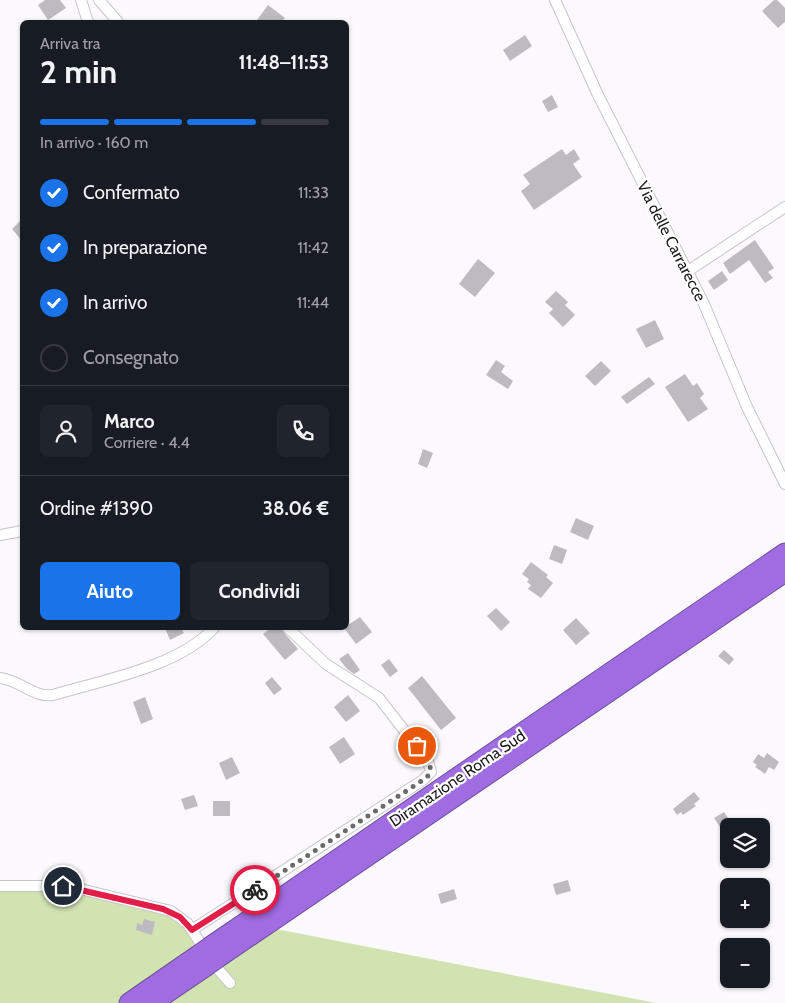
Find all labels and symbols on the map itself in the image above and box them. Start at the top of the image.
street label: Via delle Carrarecce [633,178,710,304]
pin [396,725,438,767]
street label: Diramazione Roma Sud [386,726,529,831]
pin [42,865,84,907]
courier [230,865,280,915]

